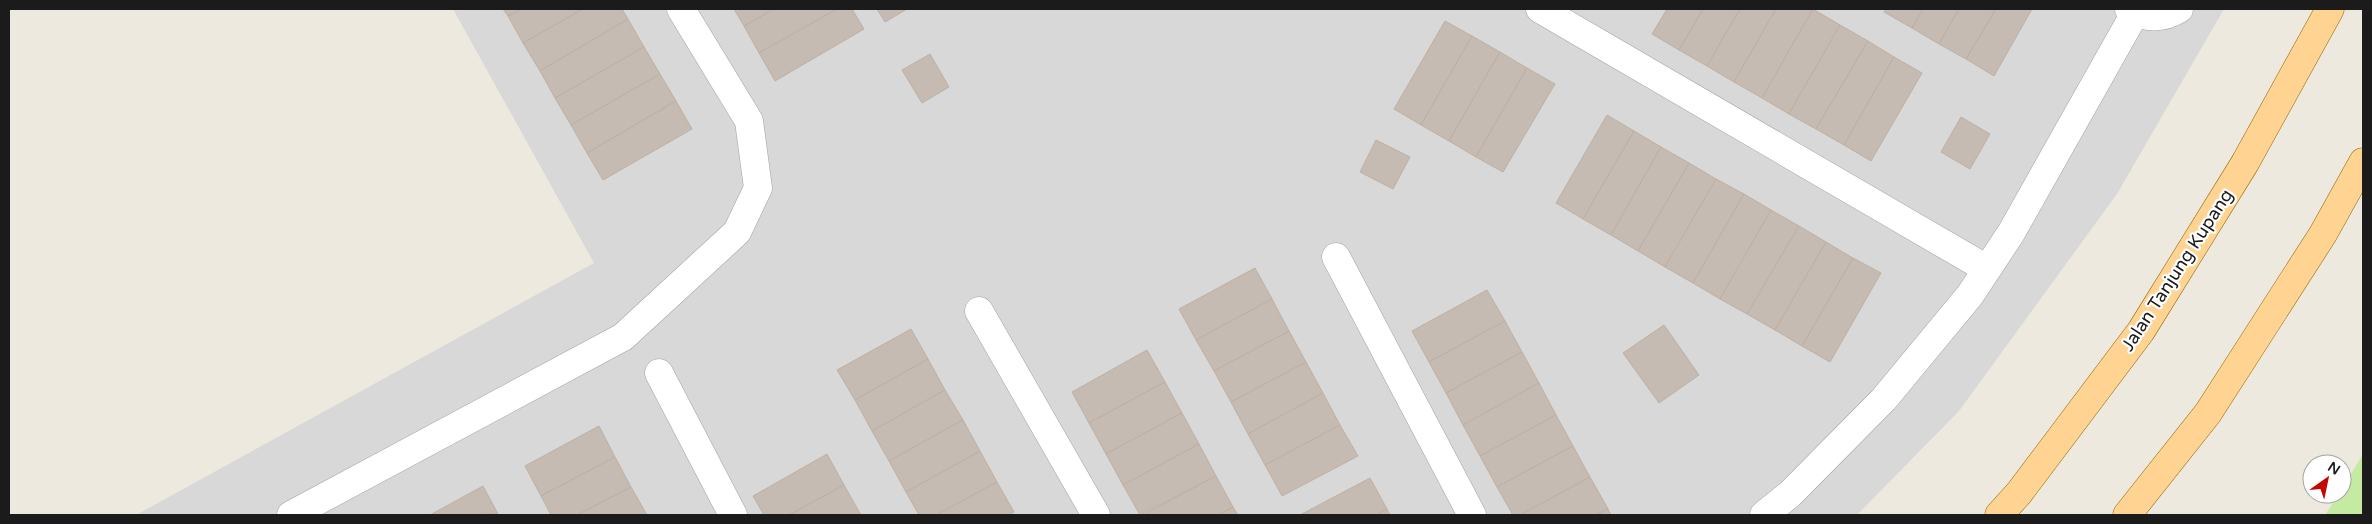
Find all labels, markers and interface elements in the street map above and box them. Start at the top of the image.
street label: Jalan Tanjung Kupang [2116,185,2238,355]
north arrow [2302,454,2352,504]
text: N [2324,458,2343,479]

